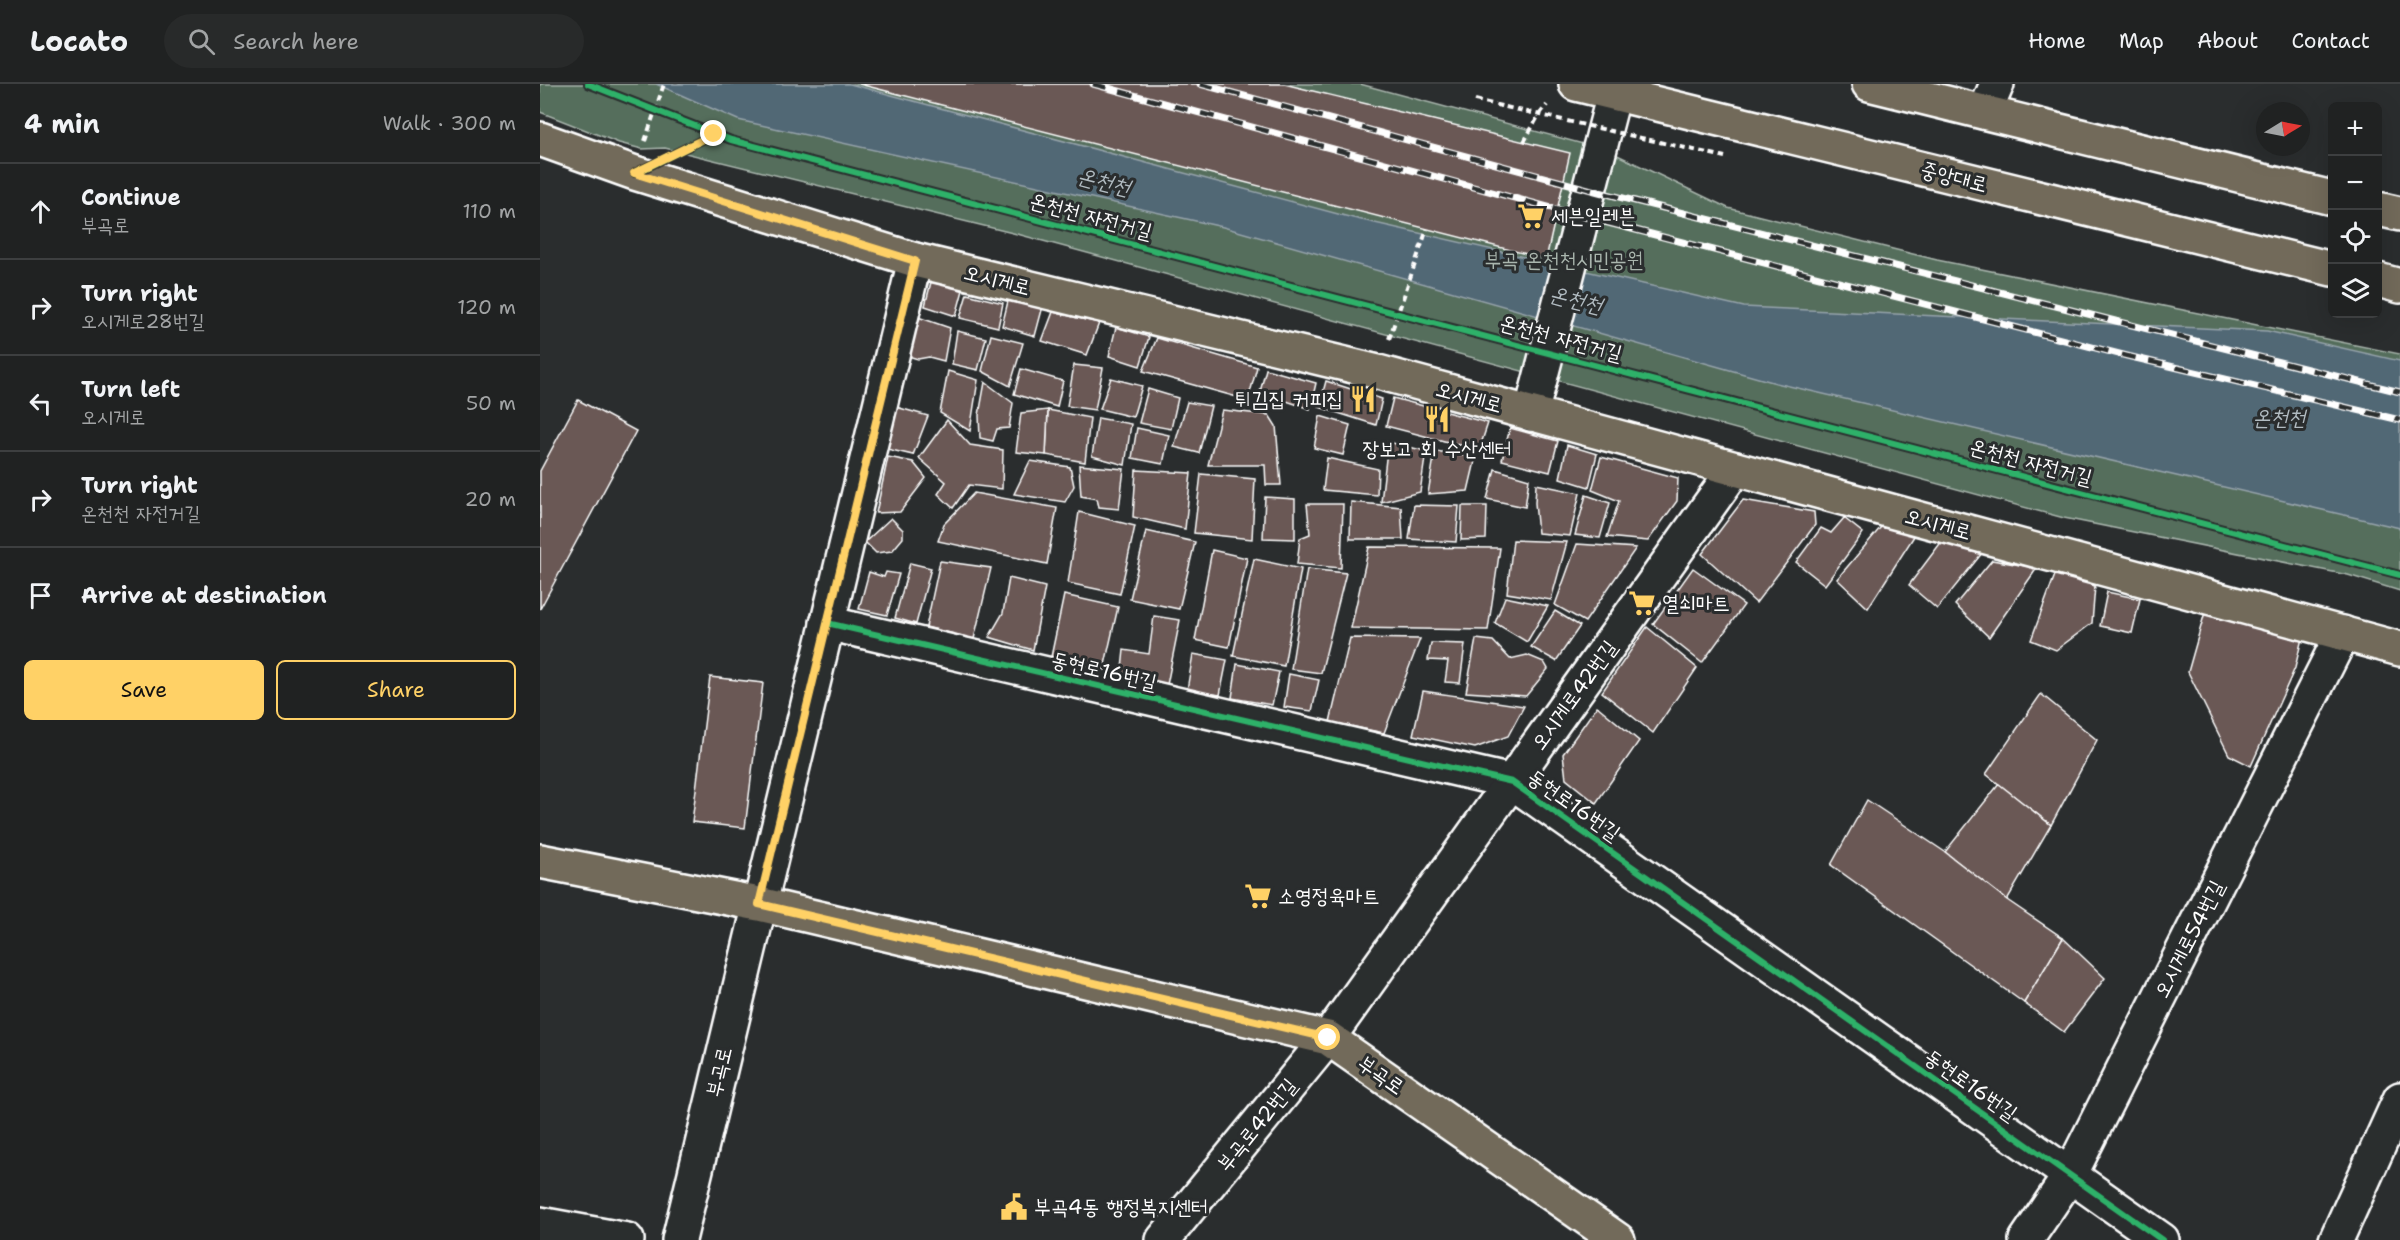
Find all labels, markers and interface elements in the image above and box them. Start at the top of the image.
search box [164,14,584,68]
text: Locato [30,22,128,60]
icon: search [185,25,218,58]
text: Search here [233,27,359,56]
text: Home [2028,27,2086,55]
text: Map [2119,27,2164,55]
text: About [2197,27,2258,55]
text: Contact [2291,27,2370,55]
north arrow [2256,102,2310,156]
map controls [2328,102,2382,318]
button: + [2328,102,2382,156]
text: 4 min [24,106,100,141]
text: Walk · 300 m [383,110,516,136]
route end [700,120,726,146]
street label: 중앙대로 [1918,155,1990,199]
button: − [2328,156,2382,210]
water label: 온천천 [1075,161,1135,203]
text: Continue [81,183,181,212]
street label: 온천천 자전거길 [1027,186,1155,246]
icon: ahead [24,195,57,228]
text: 110 m [462,198,516,224]
supermarket icon: 세븐일레븐 [1516,201,1546,231]
place label: 세븐일레븐 [1551,202,1636,230]
button: locate [2328,210,2382,264]
text: 부곡로 [81,212,129,238]
park label: 부곡 온천천시민공원 [1484,246,1644,274]
street label: 오시게로 [961,258,1033,302]
button: layers [2328,264,2382,318]
text: Turn right [81,279,198,308]
water label: 온천천 [1547,279,1607,321]
icon: right [24,291,57,324]
text: 120 m [457,294,516,320]
text: 오시게로28번길 [81,308,205,334]
street label: 온천천 자전거길 [1497,308,1625,368]
text: Turn left [81,375,180,404]
street label: 오시게로 [1433,375,1505,419]
restaurant icon: 튀김집 커피집 [1348,384,1378,414]
place label: 튀김집 커피집 [1234,385,1343,413]
icon: left [24,387,57,420]
text: 50 m [466,390,516,416]
water label: 온천천 [2252,403,2308,432]
text: 오시게로 [81,404,145,430]
restaurant icon: 장보고 회 수산센터 [1422,404,1452,434]
street label: 온천천 자전거길 [1967,432,2095,492]
place label: 장보고 회 수산센터 [1362,435,1512,463]
text: Turn right [81,471,198,500]
icon: right [24,483,57,516]
text: 20 m [465,486,516,512]
text: 온천천 자전거길 [81,500,200,526]
street label: 오시게로 [1902,502,1974,546]
icon: arrive [24,579,57,612]
text: Arrive at destination [81,581,327,610]
supermarket icon: 열쇠마트 [1627,588,1657,618]
place label: 열쇠마트 [1662,589,1730,617]
street label: 오시게로42번길 [1525,634,1623,756]
street label: 동현로16번길 [1049,645,1160,697]
button: Save [24,660,264,720]
button: Share [276,660,516,720]
street label: 동현로16번길 [1522,763,1626,847]
street label: 오시게로54번길 [2147,875,2231,1003]
supermarket icon: 소영정육마트 [1243,881,1273,911]
place label: 소영정육마트 [1278,882,1379,910]
route start [1314,1024,1340,1050]
street label: 동현로16번길 [1919,1043,2023,1127]
street label: 부곡로 [700,1044,738,1100]
street label: 부곡로 [1352,1049,1410,1101]
street label: 부곡로42번길 [1211,1072,1303,1178]
public building icon: 부곡4동 행정복지센터 [999,1192,1029,1222]
place label: 부곡4동 행정복지센터 [1034,1193,1208,1221]

